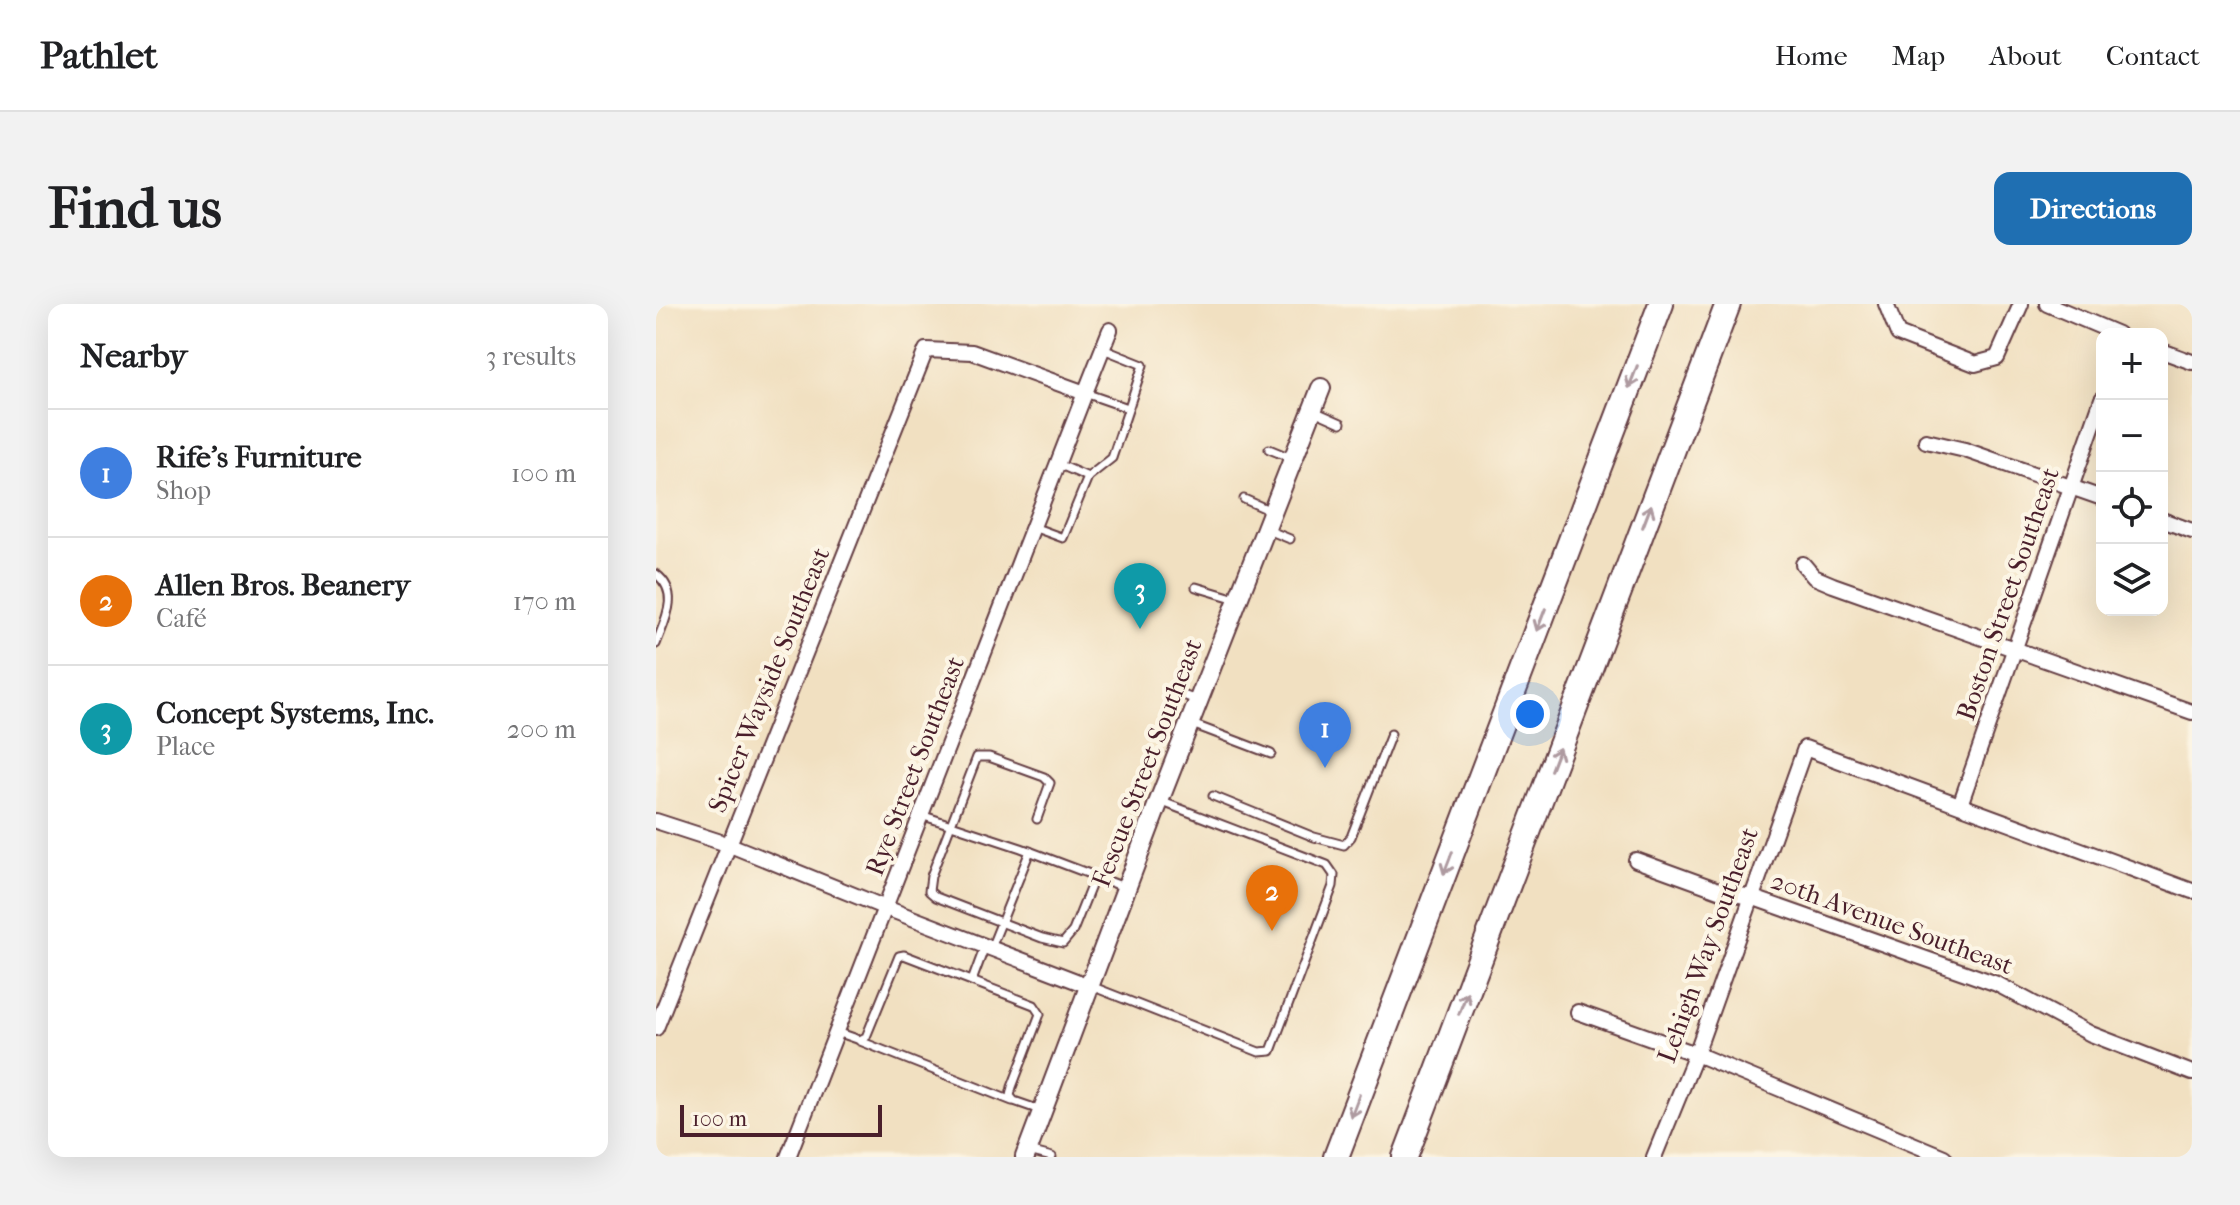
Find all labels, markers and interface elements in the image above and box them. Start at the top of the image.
text: Pathlet [40,33,158,78]
text: Home [1775,39,1848,72]
text: Map [1892,39,1945,72]
text: About [1989,39,2062,72]
text: Contact [2106,39,2200,72]
button: Directions [1994,172,2192,245]
text: Find us [48,176,222,241]
map controls [2096,328,2168,616]
button: + [2096,328,2168,400]
text: Nearby [80,336,187,376]
text: 3 results [486,341,576,372]
one-way arrow [1625,364,1639,389]
button: − [2096,400,2168,472]
text: Rife’s Furniture [156,440,362,475]
text: 1 [101,458,111,489]
text: 100 m [511,458,576,489]
street label: Boston Street Southeast [1950,463,2066,725]
button: locate [2096,472,2168,544]
text: Shop [156,475,211,506]
one-way arrow [1640,504,1655,529]
street label: Spicer Wayside Southeast [702,542,837,817]
button: layers [2096,544,2168,616]
pin: 3 [1114,563,1166,629]
text: Allen Bros. Beanery [156,568,410,603]
text: 2 [99,586,113,617]
text: 170 m [513,586,576,617]
text: Café [156,603,207,634]
one-way arrow [1533,607,1547,632]
street label: Fescue Street Southeast [1085,634,1209,892]
street label: Rye Street Southeast [859,651,971,880]
your location [1510,694,1550,734]
text: Concept Systems, Inc. [156,696,434,731]
pin: 1 [1299,702,1351,768]
text: 3 [101,714,111,745]
text: 200 m [507,714,576,745]
text: Place [156,731,215,762]
one-way arrow [1549,748,1563,772]
street label: Lehigh Way Southeast [1651,822,1765,1067]
one-way arrow [1440,850,1454,875]
pin: 2 [1246,865,1298,931]
street label: 20th Avenue Southeast [1767,865,2018,981]
one-way arrow [1457,991,1471,1016]
one-way arrow [1347,1093,1361,1118]
scale bar [680,1101,882,1137]
text: 100 m [692,1106,747,1132]

